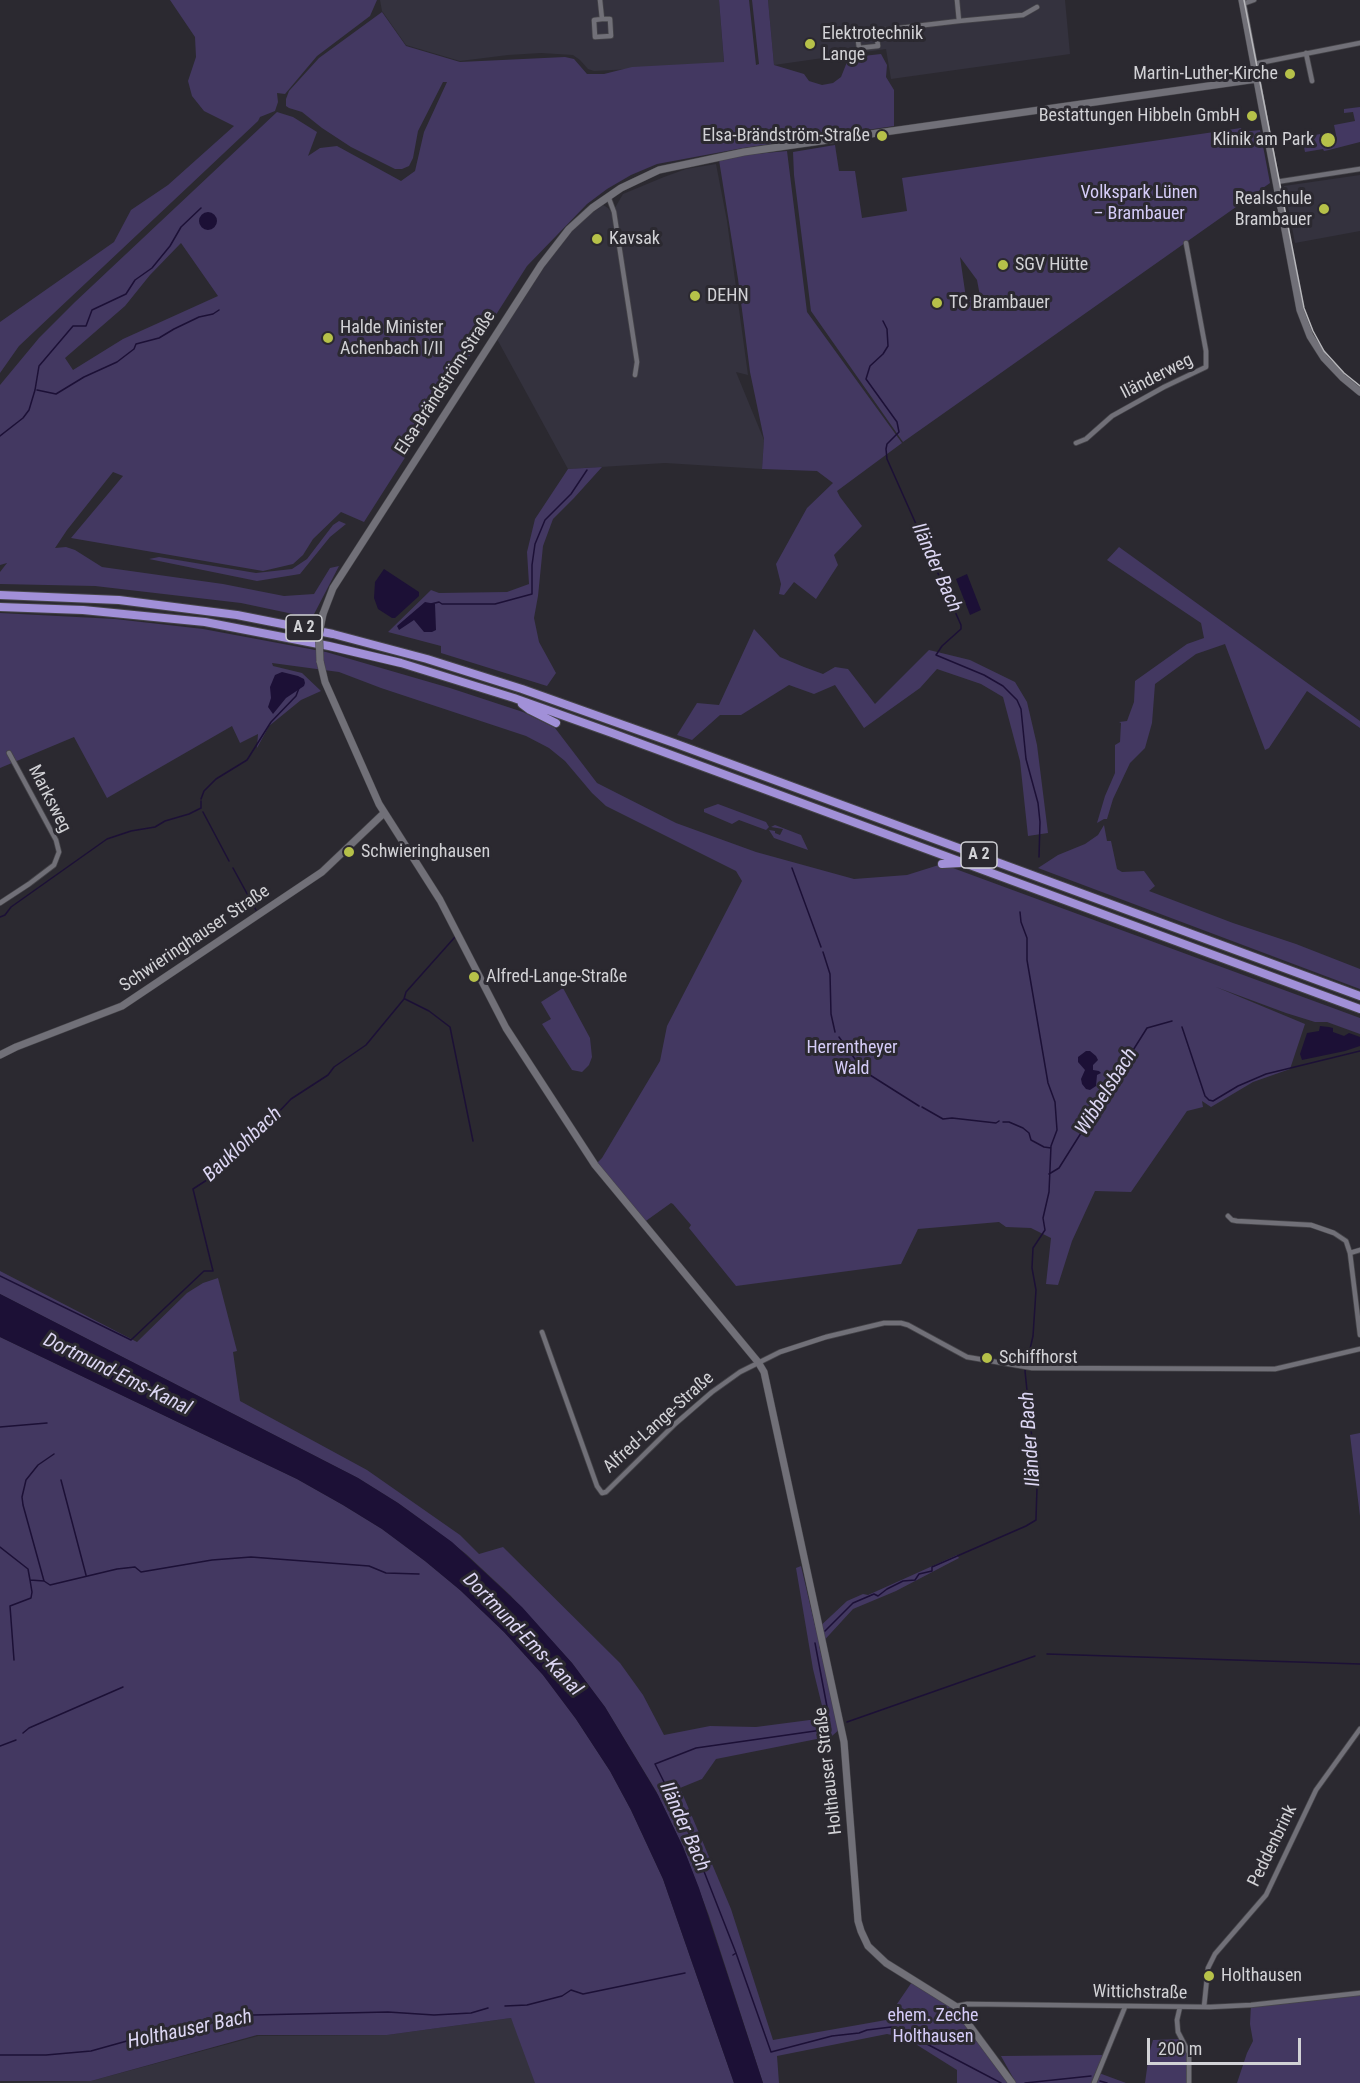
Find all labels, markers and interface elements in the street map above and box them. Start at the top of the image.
place label: Elektrotechnik Lange [822,23,923,66]
marker: Elektrotechnik Lange [803,37,817,51]
place label: Martin-Luther-Kirche [1133,63,1278,85]
marker: Martin-Luther-Kirche [1283,67,1297,81]
place label: Bestattungen Hibbeln GmbH [1039,105,1240,127]
marker: Bestattungen Hibbeln GmbH [1245,109,1259,123]
place label: Elsa-Brändström-Straße [702,125,870,147]
marker: Elsa-Brändström-Straße [875,129,889,143]
place label: Klinik am Park [1212,129,1314,151]
marker: Klinik am Park [1319,131,1337,149]
park label: Volkspark Lünen – Brambauer [1080,182,1198,224]
place label: Realschule Brambauer [1235,188,1312,230]
marker: Realschule Brambauer [1317,202,1331,216]
place label: Kavsak [609,228,660,250]
marker: Kavsak [590,232,604,246]
place label: SGV Hütte [1015,254,1088,276]
marker: SGV Hütte [996,258,1010,272]
place label: DEHN [707,285,749,307]
marker: DEHN [688,289,702,303]
place label: TC Brambauer [949,292,1050,314]
marker: TC Brambauer [930,296,944,310]
street label: Elsa-Brändström-Straße [391,307,501,459]
place label: Halde Minister Achenbach I/II [340,317,443,360]
marker: Halde Minister Achenbach I/II [321,331,335,345]
street label: Iländerweg [1117,350,1197,404]
water label: Iländer Bach [906,520,966,616]
road number: A 2 [286,615,322,641]
street label: Marksweg [23,762,75,836]
place label: Schwieringhausen [361,841,490,863]
road number: A 2 [961,842,997,868]
marker: Schwieringhausen [342,845,356,859]
street label: Schwieringhauser Straße [116,881,274,997]
place label: Alfred-Lange-Straße [486,966,627,988]
marker: Alfred-Lange-Straße [467,970,481,984]
park label: Herrentheyer Wald [806,1037,898,1080]
water label: Wibbelsbach [1071,1044,1143,1140]
water label: Bauklohbach [199,1103,287,1187]
water label: Dortmund-Ems-Kanal [39,1329,195,1421]
place label: Schiffhorst [999,1347,1078,1369]
marker: Schiffhorst [980,1351,994,1365]
street label: Alfred-Lange-Straße [599,1368,719,1478]
water label: Iländer Bach [1016,1391,1046,1487]
water label: Dortmund-Ems-Kanal [457,1569,587,1701]
street label: Holthauser Straße [810,1706,848,1836]
water label: Iländer Bach [654,1779,714,1875]
street label: Peddenbrink [1244,1801,1302,1891]
place label: Holthausen [1221,1965,1302,1987]
marker: Holthausen [1202,1969,1216,1983]
street label: Wittichstraße [1092,1981,1188,2005]
water label: Holthauser Bach [126,2005,254,2055]
park label: ehem. Zeche Holthausen [887,2005,979,2048]
scale bar [1150,2026,1304,2064]
text: 200 m [1158,2038,1202,2059]

